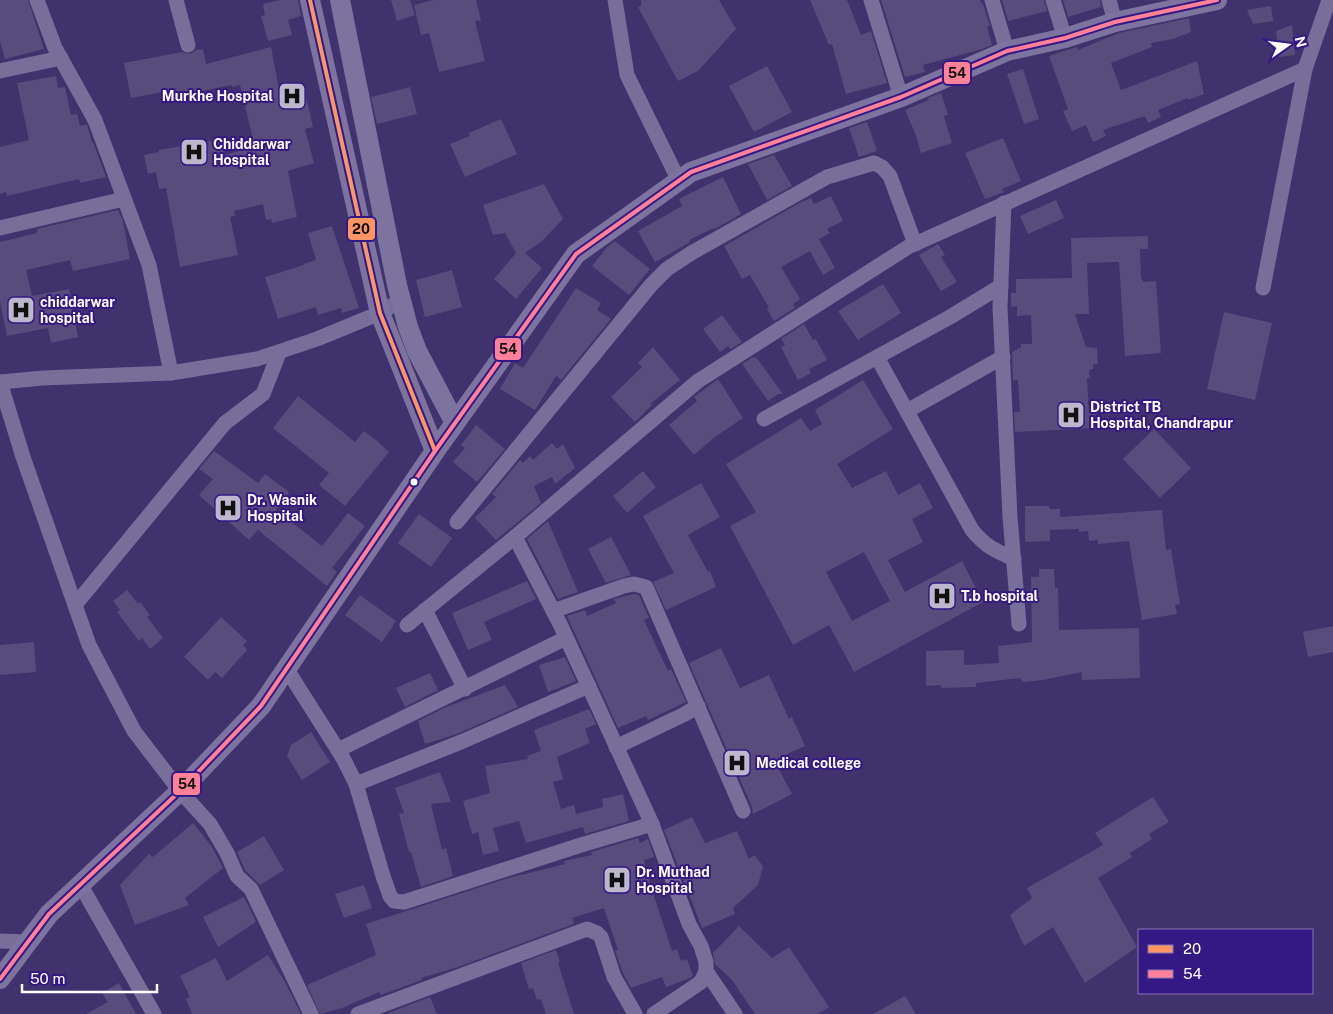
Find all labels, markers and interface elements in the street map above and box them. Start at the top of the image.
north arrow [1263,20,1313,70]
text: N [1292,35,1310,49]
line badge: 54 [943,61,971,85]
text: 54 [948,65,966,81]
hospital icon: Murkhe Hospital [277,81,307,111]
place label: Murkhe Hospital [162,88,273,104]
place label: Chiddarwar Hospital [213,136,291,168]
hospital icon: Chiddarwar Hospital [179,137,209,167]
line badge: 20 [347,217,376,241]
text: 20 [352,221,370,237]
place label: chiddarwar hospital [40,294,115,326]
hospital icon: chiddarwar hospital [6,295,36,325]
line badge: 54 [494,337,522,361]
text: 54 [499,341,517,357]
place label: District TB Hospital, Chandrapur [1090,399,1233,431]
hospital icon: District TB Hospital, Chandrapur [1056,400,1086,430]
unlabelled marker [409,477,419,487]
place label: Dr. Wasnik Hospital [247,492,317,524]
hospital icon: Dr. Wasnik Hospital [213,493,243,523]
hospital icon: T.b hospital [927,581,957,611]
place label: T.b hospital [961,588,1039,604]
hospital icon: Medical college [722,748,752,778]
place label: Medical college [756,755,861,771]
line badge: 54 [172,772,201,796]
text: 54 [178,776,196,792]
place label: Dr. Muthad Hospital [636,864,710,896]
hospital icon: Dr. Muthad Hospital [602,865,632,895]
legend [1138,929,1313,994]
text: 20 [1183,940,1201,957]
scale bar [22,962,158,994]
text: 54 [1183,965,1202,982]
text: 50 m [30,970,65,987]

